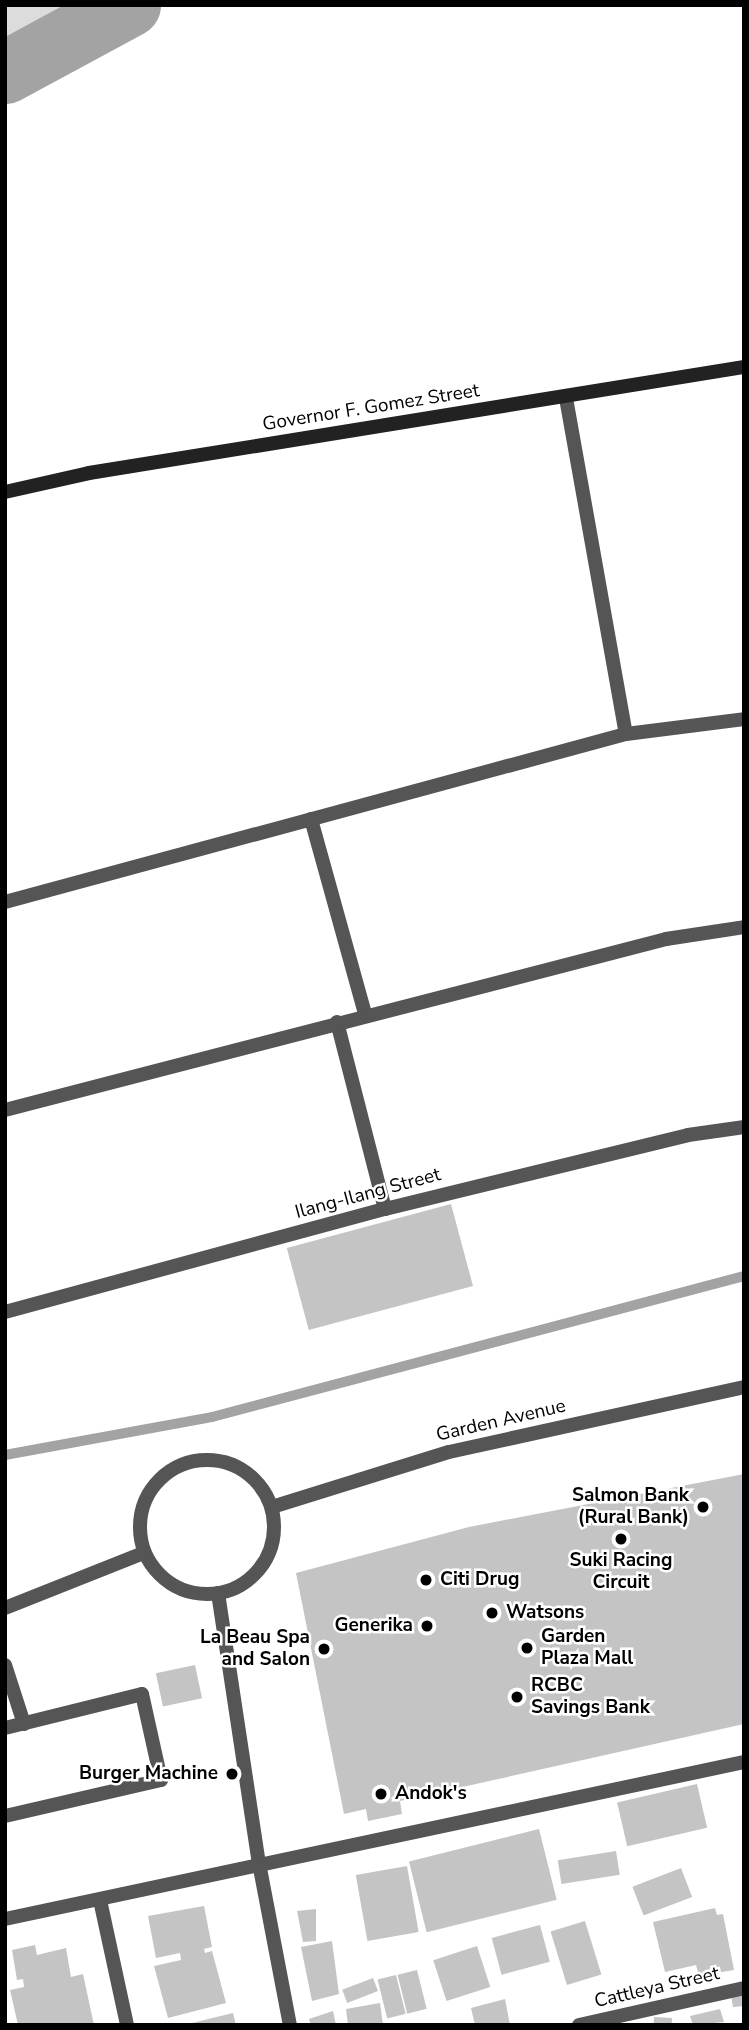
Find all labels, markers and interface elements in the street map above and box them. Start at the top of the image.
street label: Governor F. Gomez Street [261,380,481,436]
street label: Ilang-Ilang Street [293,1164,443,1224]
street label: Garden Avenue [434,1395,568,1447]
place label: Salmon Bank (Rural Bank) [572,1485,689,1529]
marker: Salmon Bank (Rural Bank) [695,1499,711,1515]
marker: Suki Racing Circuit [613,1531,629,1547]
place label: Suki Racing Circuit [570,1550,672,1594]
place label: Citi Drug [440,1569,519,1591]
marker: Citi Drug [418,1572,434,1588]
place label: Watsons [506,1602,584,1624]
marker: Watsons [484,1605,500,1621]
place label: Generika [335,1615,413,1637]
marker: Generika [419,1618,435,1634]
place label: Garden Plaza Mall [541,1626,633,1670]
place label: La Beau Spa and Salon [200,1627,310,1671]
marker: Garden Plaza Mall [519,1640,535,1656]
marker: La Beau Spa and Salon [316,1641,332,1657]
place label: RCBC Savings Bank [531,1675,650,1719]
marker: RCBC Savings Bank [509,1689,525,1705]
place label: Burger Machine [79,1763,218,1785]
marker: Burger Machine [224,1766,240,1782]
place label: Andok's [395,1783,467,1805]
marker: Andok's [373,1786,389,1802]
street label: Cattleya Street [592,1963,722,2013]

